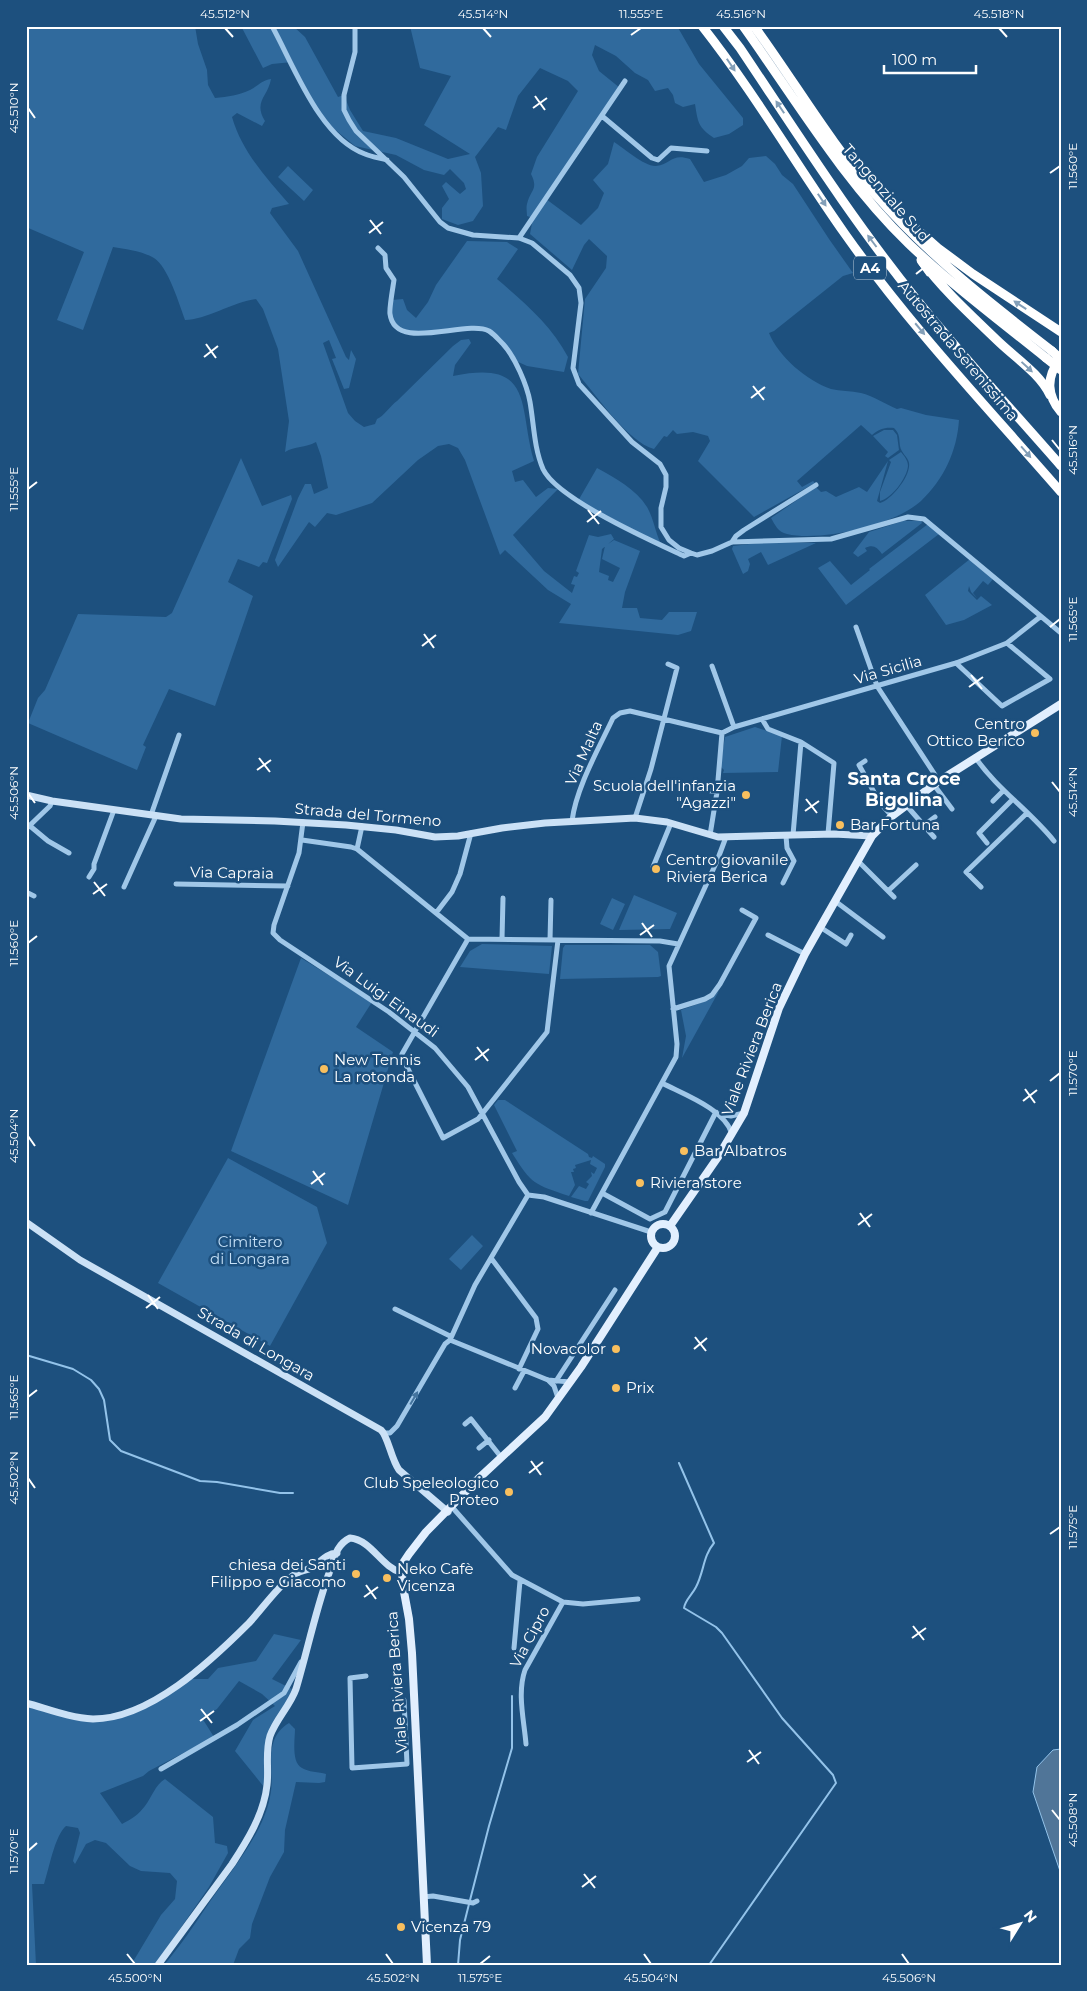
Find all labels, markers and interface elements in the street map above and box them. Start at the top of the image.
text: 45.512°N [200,6,250,21]
text: 45.514°N [458,6,508,21]
text: 11.555°E [619,6,663,21]
text: 45.516°N [716,6,766,21]
text: 45.518°N [974,6,1024,21]
scale bar [884,42,977,74]
text: 100 m [892,50,937,69]
one-way arrow [726,58,736,72]
text: 45.510°N [6,82,21,134]
one-way arrow [775,101,785,114]
street label: Tangenziale Sud [839,140,934,246]
text: 11.560°E [1065,143,1080,189]
one-way arrow [817,193,827,206]
one-way arrow [867,234,877,248]
road number: A4 [854,256,886,280]
street label: Autostrada Serenissima [894,277,1023,425]
one-way arrow [1013,300,1027,310]
one-way arrow [914,323,926,335]
one-way arrow [1020,361,1032,373]
text: 45.516°N [1065,425,1080,475]
one-way arrow [1020,446,1032,458]
text: 11.555°E [6,467,21,511]
text: 11.565°E [1065,597,1080,641]
street label: Via Sicilia [852,651,924,688]
place label: Centro Ottico Berico [927,714,1025,750]
street label: Via Malta [561,718,606,788]
marker: Centro Ottico Berico [1029,727,1041,739]
text: 45.506°N [6,766,21,820]
text: 45.514°N [1065,767,1080,817]
district label: Santa Croce Bigolina [847,768,961,811]
place label: Scuola dell'infanzia "Agazzi" [593,776,736,812]
marker: Scuola dell'infanzia "Agazzi" [740,789,752,801]
street label: Strada del Tormeno [294,799,442,830]
place label: Bar Fortuna [850,815,940,834]
marker: Bar Fortuna [834,819,846,831]
place label: Centro giovanile Riviera Berica [666,850,788,886]
street label: Via Capraia [190,862,274,883]
marker: Centro giovanile Riviera Berica [650,863,662,875]
text: 11.560°E [6,920,21,966]
street label: Via Luigi Einaudi [330,952,443,1041]
street label: Viale Riviera Berica [717,979,786,1119]
place label: New Tennis La rotonda [334,1050,421,1086]
text: 11.570°E [1065,1050,1080,1096]
marker: New Tennis La rotonda [318,1063,330,1075]
text: 45.504°N [6,1109,21,1163]
place label: Bar Albatros [694,1141,787,1160]
marker: Bar Albatros [678,1145,690,1157]
place label: Riviera store [650,1173,742,1192]
marker: Riviera store [634,1177,646,1189]
park label: Cimitero di Longara [210,1232,290,1268]
street label: Strada di Longara [194,1302,318,1385]
place label: Novacolor [531,1339,606,1358]
marker: Novacolor [610,1343,622,1355]
text: 11.565°E [6,1375,21,1419]
place label: Prix [626,1378,654,1397]
marker: Prix [610,1382,622,1394]
one-way arrow [409,1391,418,1404]
text: 45.502°N [6,1451,21,1505]
place label: Club Speleologico Proteo [364,1473,499,1509]
marker: Club Speleologico Proteo [503,1486,515,1498]
text: 11.575°E [1065,1505,1080,1549]
place label: chiesa dei Santi Filippo e Giacomo [210,1555,346,1591]
place label: Neko Cafè Vicenza [397,1559,474,1595]
marker: chiesa dei Santi Filippo e Giacomo [350,1568,362,1580]
marker: Neko Cafè Vicenza [381,1572,393,1584]
street label: Via Cipro [505,1603,554,1671]
street label: Viale Riviera Berica [382,1611,411,1754]
text: 45.508°N [1065,1793,1080,1847]
text: 11.570°E [6,1828,21,1874]
north arrow [994,1898,1044,1948]
text: N [1020,1906,1041,1926]
place label: Vicenza 79 [411,1917,491,1936]
marker: Vicenza 79 [395,1921,407,1933]
text: 45.500°N [108,1970,162,1985]
text: 45.502°N [366,1970,420,1985]
text: 11.575°E [458,1970,502,1985]
text: 45.504°N [624,1970,678,1985]
text: 45.506°N [882,1970,936,1985]

